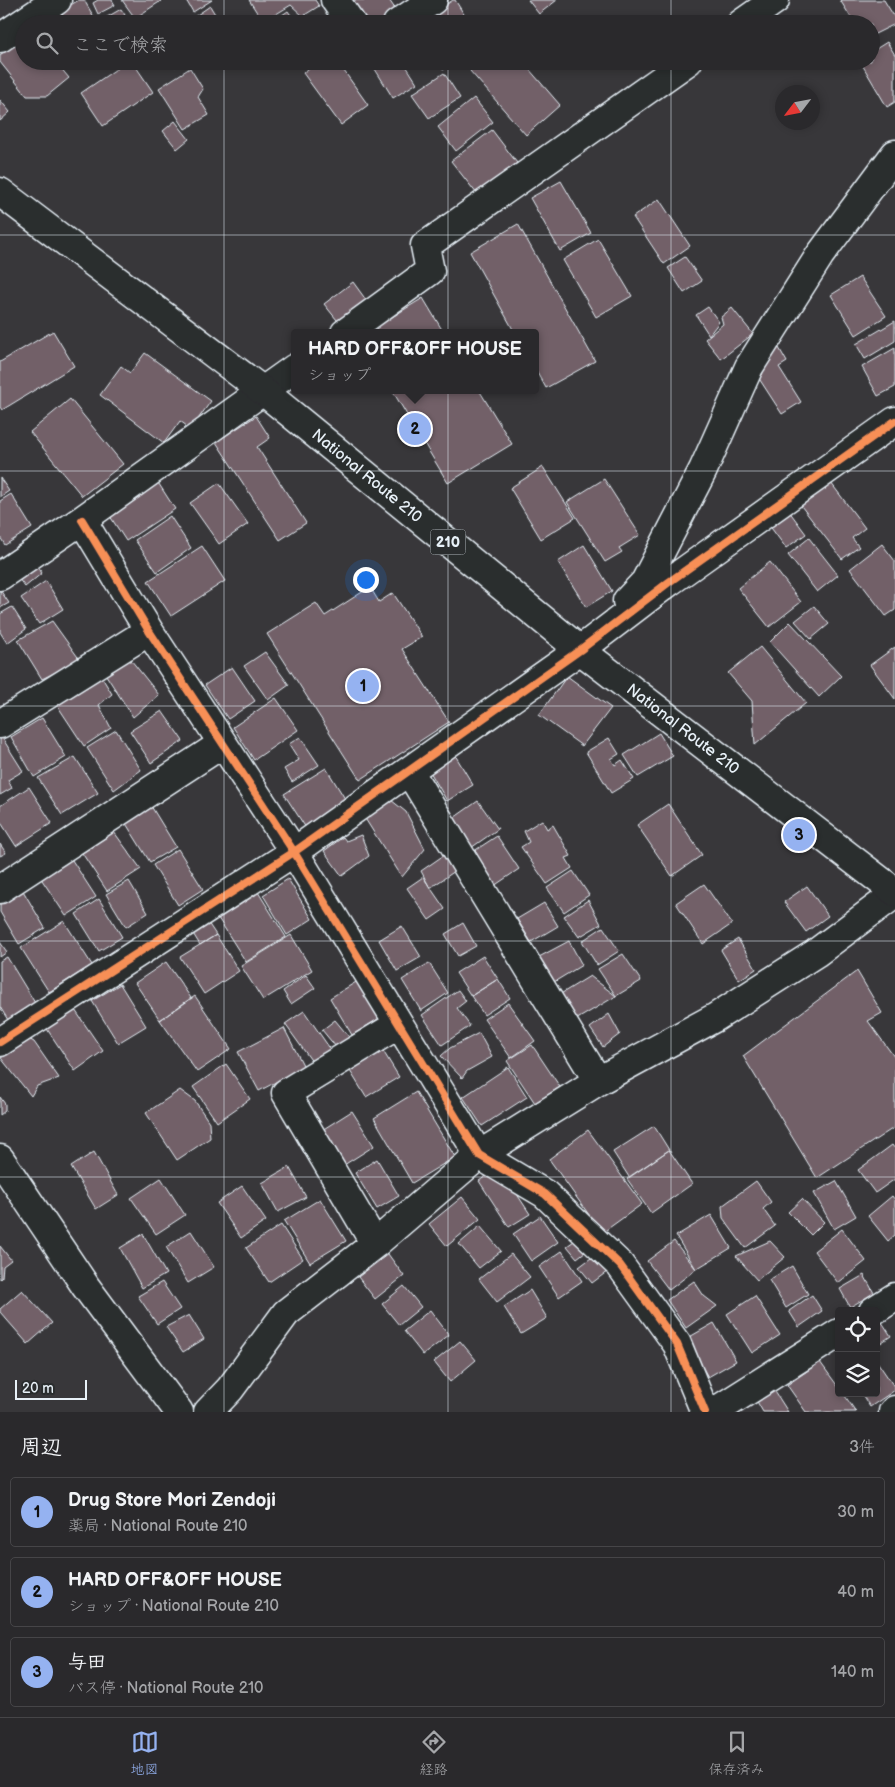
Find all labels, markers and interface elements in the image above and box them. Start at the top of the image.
search box [15,15,880,70]
icon: search [33,29,61,57]
text: ここで検索 [73,34,168,57]
north arrow [775,85,820,130]
popup [291,329,539,394]
text: HARD OFF&OFF HOUSE [308,338,522,361]
text: ショップ [308,366,371,385]
pin: 2 [399,410,431,448]
street label: National Route 210 [307,425,425,527]
road number: 210 [430,530,466,554]
your location [353,567,379,593]
pin: 1 [347,667,379,705]
street label: National Route 210 [623,680,743,778]
pin: 3 [783,816,815,854]
map controls [835,1307,880,1397]
button: locate [835,1307,880,1352]
button: layers [835,1352,880,1397]
scale bar [15,1377,88,1400]
text: 20 m [22,1380,54,1397]
text: 周辺 [20,1435,62,1460]
text: 3件 [849,1438,875,1457]
text: Drug Store Mori Zendoji [68,1489,276,1512]
text: 1 [34,1503,40,1522]
text: 30 m [837,1503,874,1522]
text: 薬局 · National Route 210 [68,1517,248,1536]
text: HARD OFF&OFF HOUSE [68,1569,282,1592]
text: 2 [32,1583,42,1602]
text: 40 m [837,1583,874,1602]
text: ショップ · National Route 210 [68,1597,279,1616]
text: 与田 [68,1651,106,1674]
text: 3 [32,1663,42,1682]
text: 140 m [831,1663,874,1682]
text: バス停 · National Route 210 [68,1679,264,1698]
tab: 地図 [131,1728,159,1778]
tab: 経路 [420,1728,448,1778]
tab: 保存済み [709,1728,765,1778]

